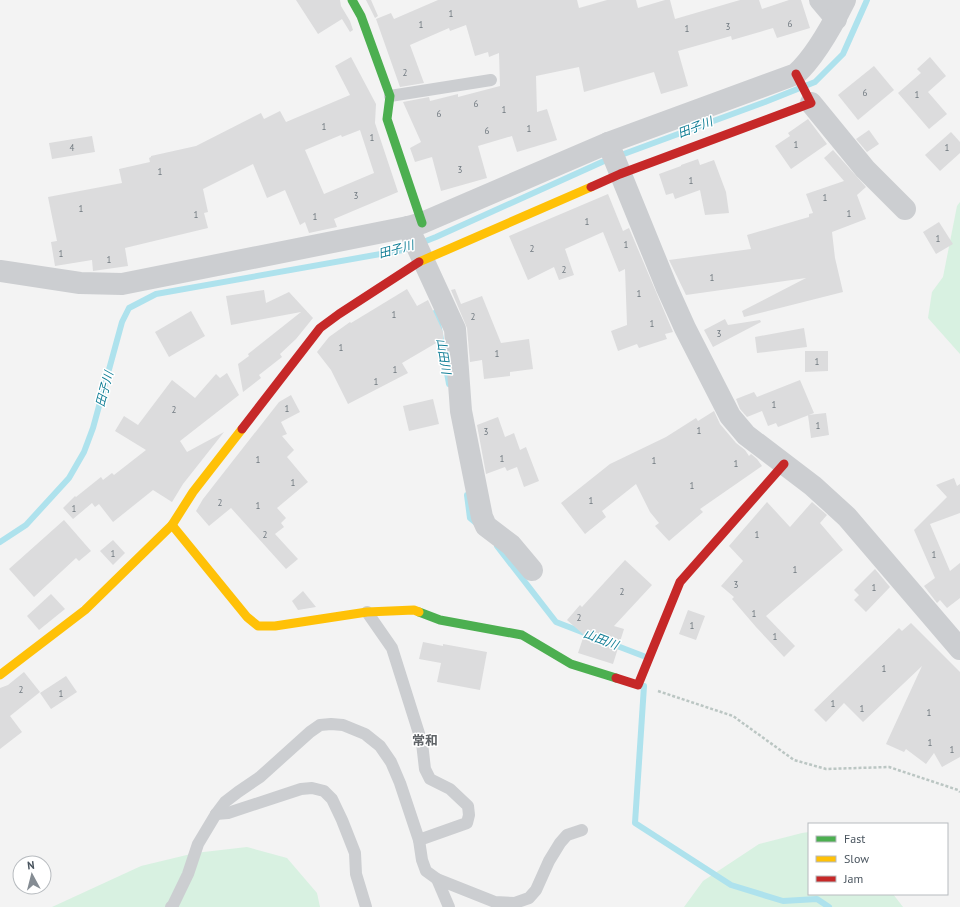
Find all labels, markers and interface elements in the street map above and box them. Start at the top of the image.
house number: 1 [449,8,454,19]
house number: 6 [788,18,793,29]
house number: 1 [419,19,424,30]
house number: 3 [726,21,731,32]
house number: 1 [685,23,690,34]
house number: 2 [403,67,408,78]
house number: 6 [863,87,868,98]
house number: 1 [915,89,920,100]
house number: 6 [474,98,479,109]
house number: 1 [502,104,507,115]
house number: 6 [437,108,442,119]
water label: 田子川 [676,113,716,140]
house number: 1 [322,121,327,132]
house number: 1 [527,123,532,134]
house number: 6 [485,125,490,136]
house number: 1 [370,132,375,143]
house number: 1 [794,139,799,150]
house number: 4 [70,142,75,153]
house number: 1 [945,142,950,153]
house number: 3 [458,164,463,175]
house number: 1 [158,166,163,177]
house number: 1 [689,175,694,186]
house number: 3 [354,190,359,201]
house number: 1 [823,192,828,203]
house number: 1 [79,203,84,214]
house number: 1 [847,208,852,219]
house number: 1 [194,209,199,220]
house number: 1 [313,211,318,222]
house number: 1 [585,216,590,227]
house number: 1 [936,233,941,244]
water label: 田子川 [377,237,417,261]
house number: 1 [624,239,629,250]
house number: 2 [530,243,535,254]
house number: 1 [59,248,64,259]
house number: 1 [107,254,112,265]
house number: 2 [562,264,567,275]
house number: 1 [710,272,715,283]
house number: 1 [637,288,642,299]
house number: 1 [392,309,397,320]
house number: 2 [471,311,476,322]
house number: 1 [650,318,655,329]
house number: 3 [717,328,722,339]
water label: 山田川 [434,337,455,377]
house number: 1 [339,342,344,353]
house number: 1 [495,348,500,359]
house number: 1 [815,356,820,367]
house number: 1 [393,364,398,375]
water label: 田子川 [92,368,116,408]
house number: 1 [374,376,379,387]
house number: 1 [772,399,777,410]
house number: 1 [285,403,290,414]
house number: 2 [172,404,177,415]
house number: 1 [816,420,821,431]
house number: 1 [697,425,702,436]
house number: 3 [484,426,489,437]
house number: 1 [500,453,505,464]
house number: 1 [256,454,261,465]
house number: 1 [652,455,657,466]
house number: 1 [734,458,739,469]
house number: 1 [291,477,296,488]
house number: 1 [690,480,695,491]
house number: 1 [589,495,594,506]
house number: 2 [218,497,223,508]
house number: 1 [256,500,261,511]
house number: 1 [72,503,77,514]
house number: 2 [263,529,268,540]
house number: 1 [755,529,760,540]
house number: 1 [111,548,116,559]
house number: 1 [932,549,937,560]
house number: 1 [793,564,798,575]
house number: 3 [734,579,739,590]
house number: 1 [872,582,877,593]
house number: 2 [620,586,625,597]
house number: 1 [752,608,757,619]
house number: 2 [577,612,582,623]
house number: 1 [690,620,695,631]
water label: 山田川 [582,626,622,653]
house number: 1 [773,631,778,642]
house number: 1 [882,663,887,674]
house number: 2 [19,684,24,695]
house number: 1 [59,688,64,699]
house number: 1 [831,698,836,709]
house number: 1 [860,703,865,714]
house number: 1 [927,707,932,718]
district label: 常和 [412,732,438,749]
house number: 1 [928,737,933,748]
house number: 1 [950,744,955,755]
legend [808,823,948,895]
text: Fast [844,831,865,846]
text: Slow [844,851,869,866]
north arrow [12,855,52,895]
text: N [26,858,35,872]
text: Jam [843,871,863,886]

